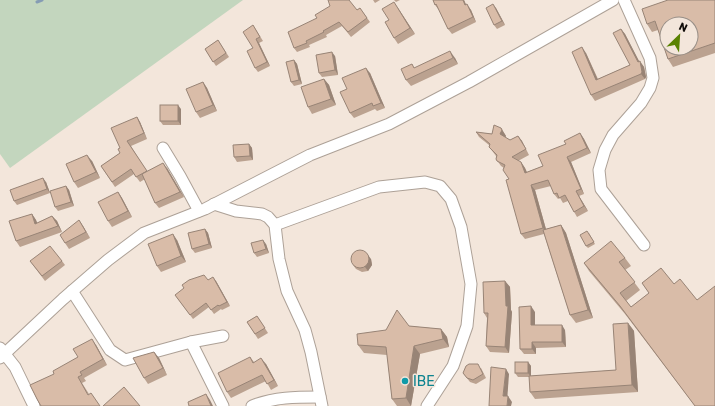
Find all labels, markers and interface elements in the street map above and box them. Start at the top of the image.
north arrow [659,16,699,56]
text: N [677,20,689,35]
place label: IBE [413,373,435,390]
marker: IBE [400,376,410,386]

